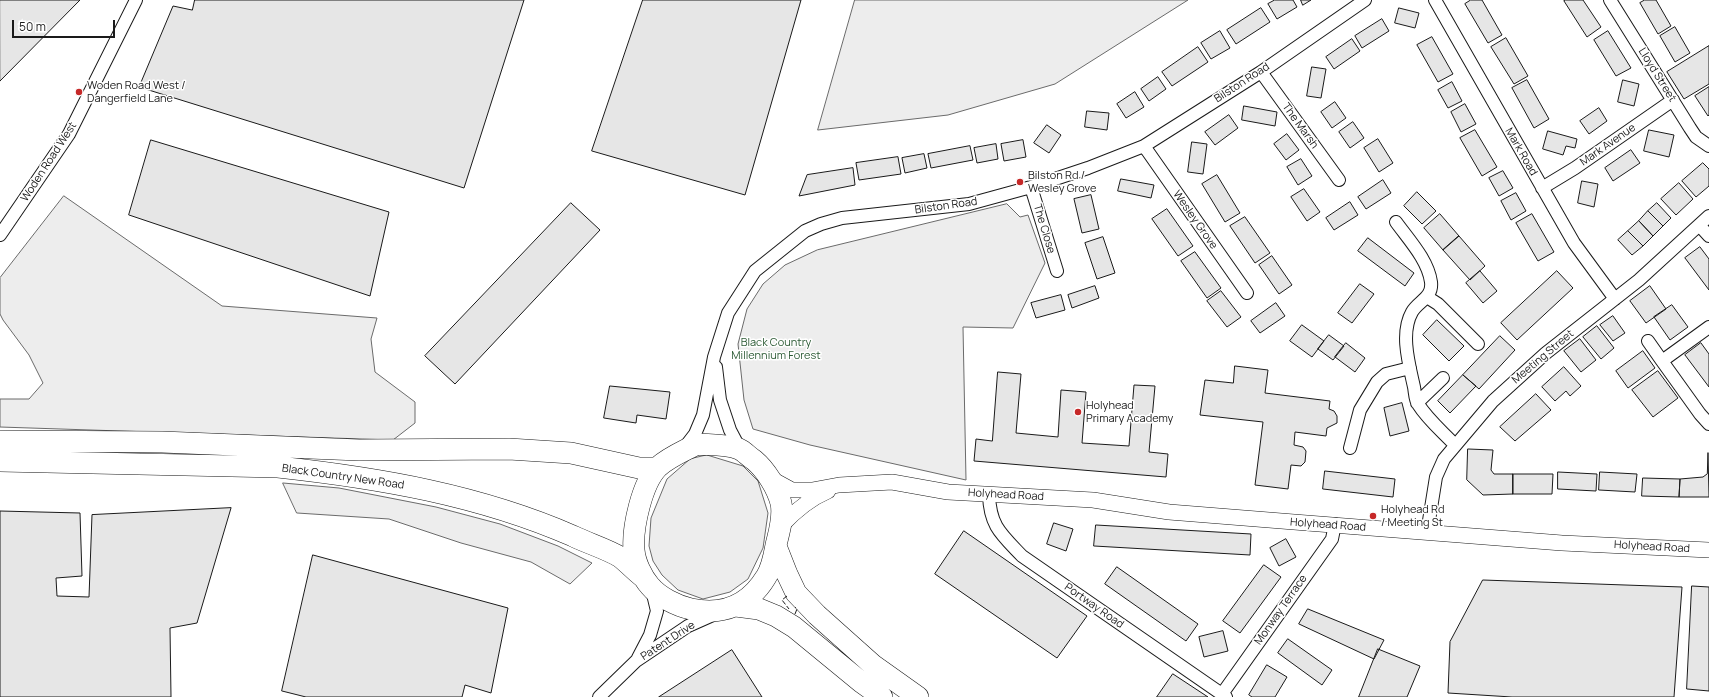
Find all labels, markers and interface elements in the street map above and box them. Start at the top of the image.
scale bar [14,12,117,38]
text: 50 m [19,18,46,35]
street label: Lloyd Street [1635,46,1679,104]
street label: Bilston Road [1212,60,1272,106]
place label: Woden Road West / Dangerfield Lane [87,79,186,105]
marker: Woden Road West / Dangerfield Lane [74,87,84,97]
street label: The Marsh [1279,101,1321,151]
street label: Woden Road West [18,120,80,204]
street label: Mark Avenue [1578,121,1638,169]
street label: Mark Road [1502,126,1540,178]
place label: Bilston Rd / Wesley Grove [1028,169,1096,195]
marker: Bilston Rd / Wesley Grove [1015,177,1025,187]
street label: Wesley Grove [1170,188,1220,252]
street label: Bilston Road [914,195,978,217]
street label: The Close [1030,203,1058,255]
street label: Meeting Street [1509,327,1577,387]
park label: Black Country Millennium Forest [731,336,821,362]
place label: Holyhead Primary Academy [1086,399,1173,425]
marker: Holyhead Primary Academy [1073,407,1083,417]
street label: Black Country New Road [281,462,405,492]
street label: Holyhead Road [968,486,1044,504]
place label: Holyhead Rd / Meeting St [1381,503,1445,529]
marker: Holyhead Rd / Meeting St [1368,511,1378,521]
street label: Holyhead Road [1290,516,1366,534]
street label: Holyhead Road [1614,538,1690,556]
street label: Monway Terrace [1252,572,1310,648]
street label: Portway Road [1062,581,1126,631]
street label: Patent Drive [638,619,698,663]

